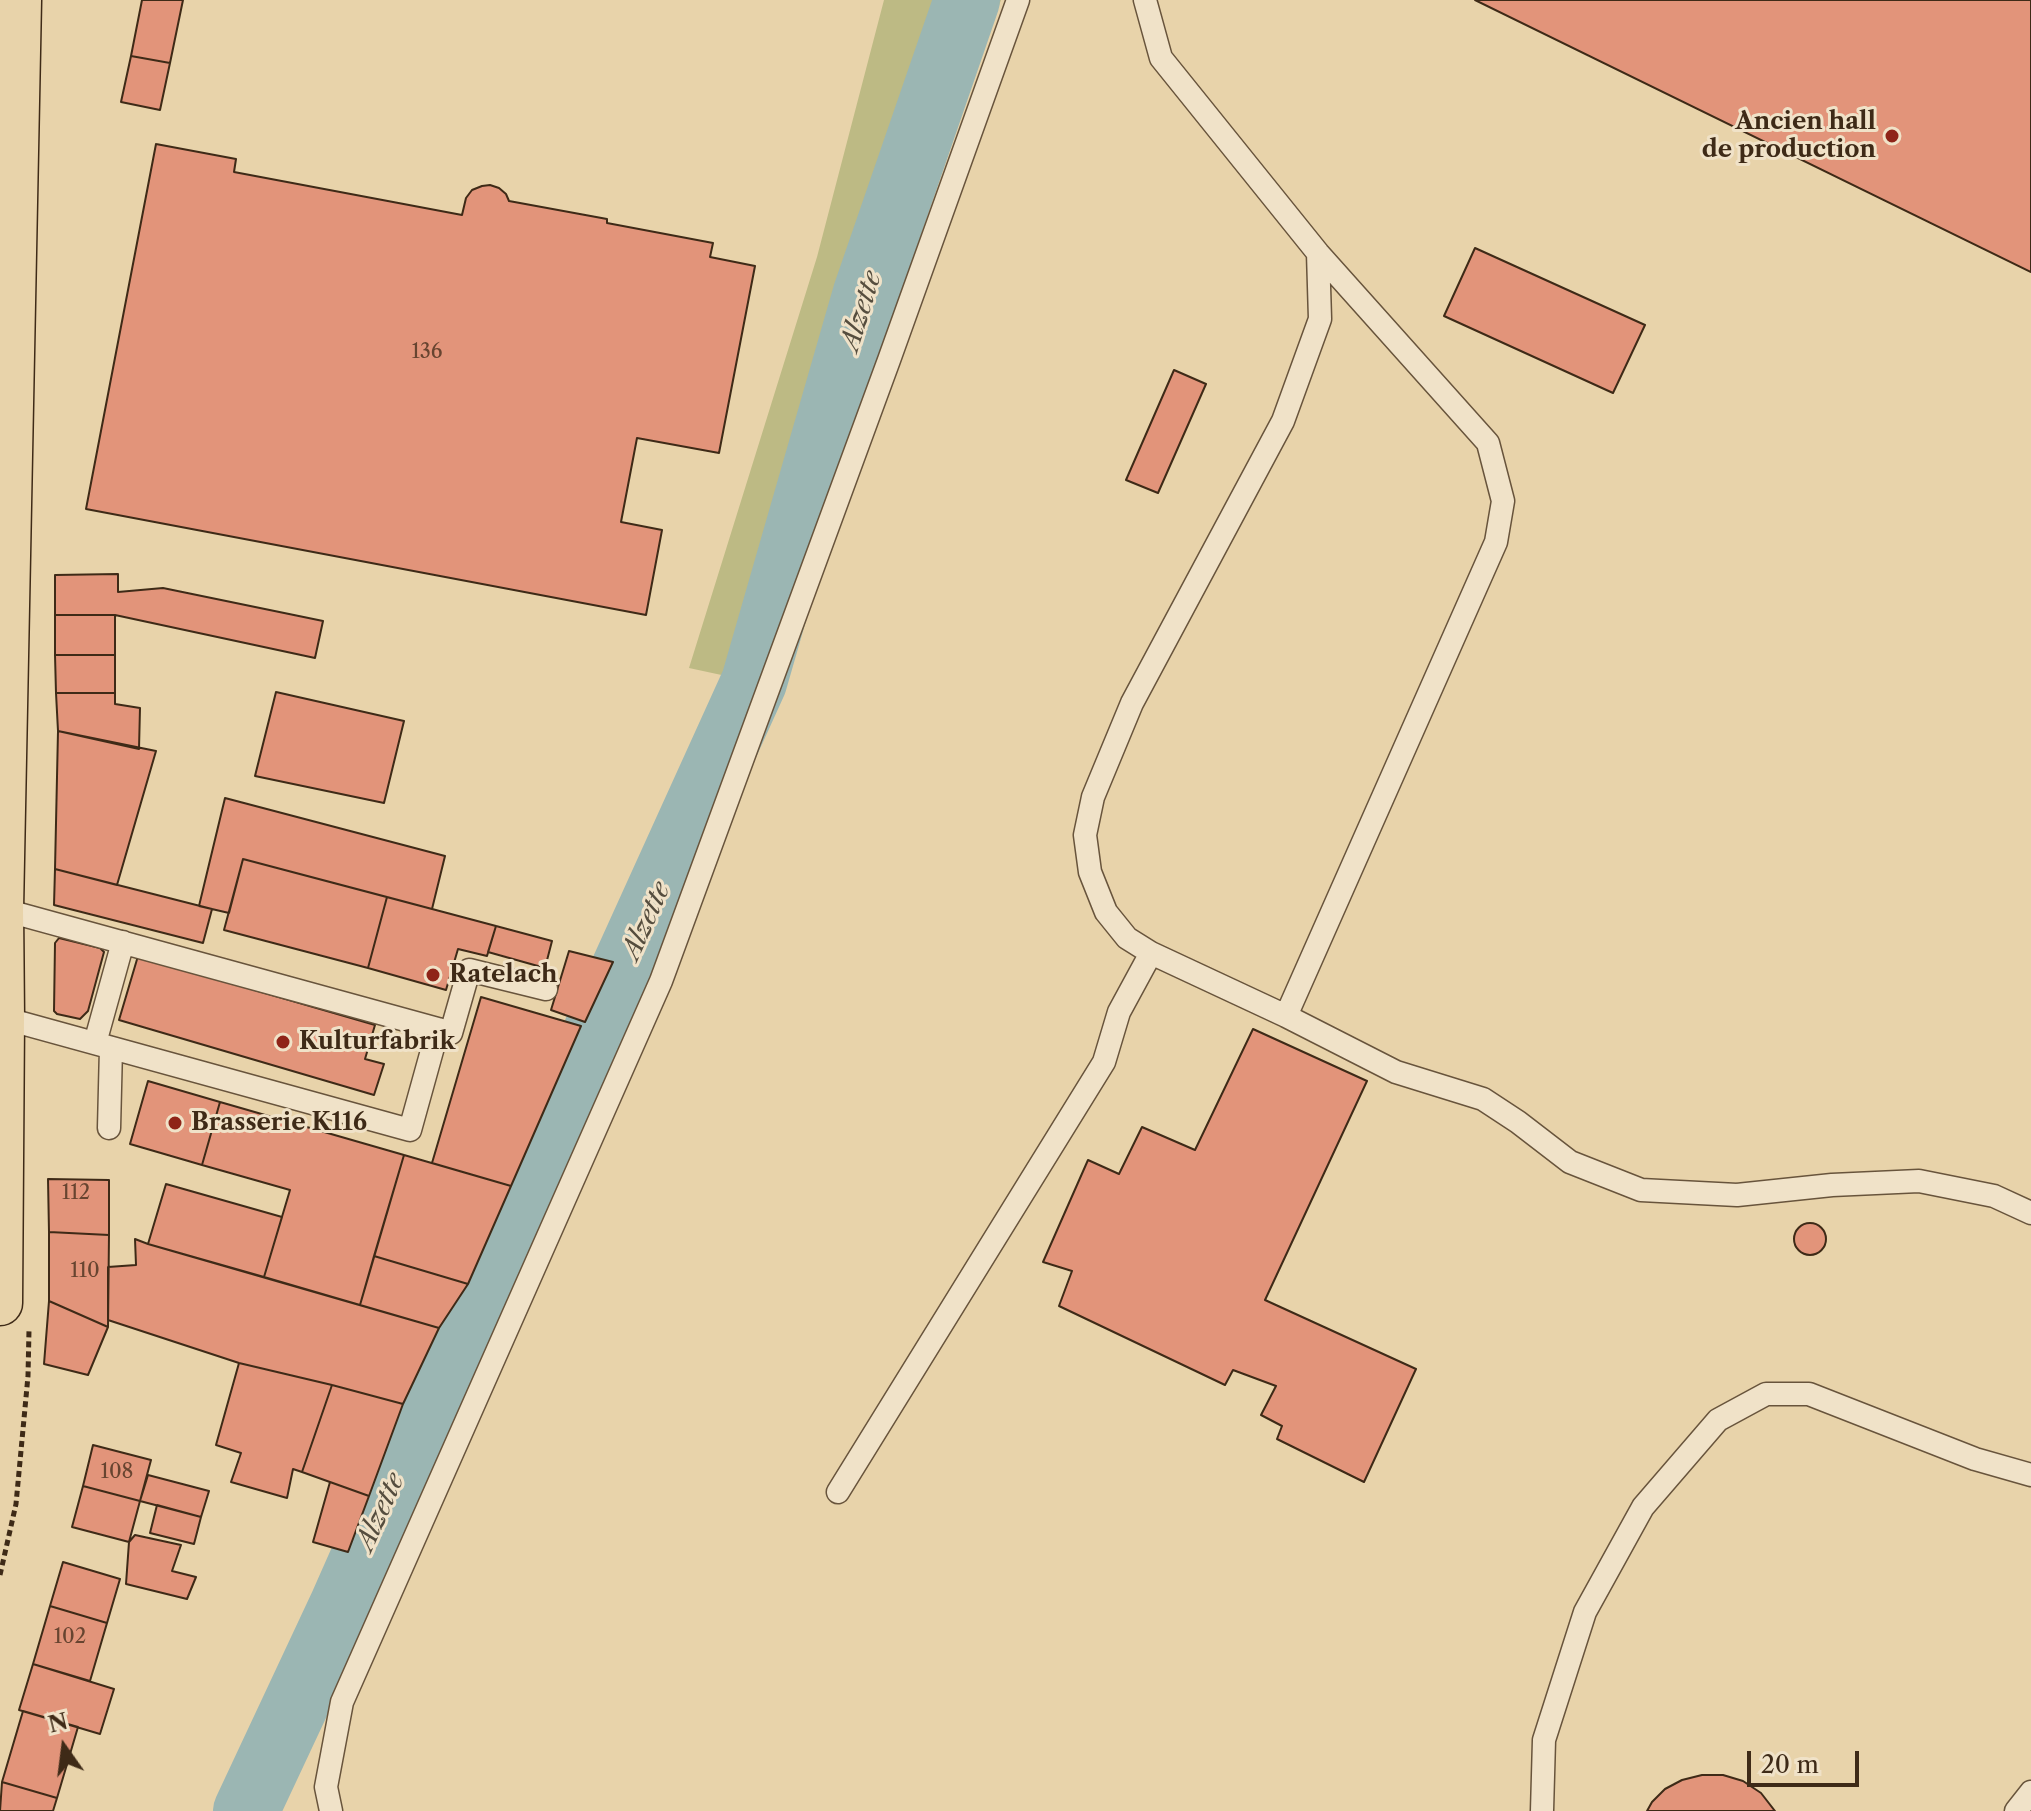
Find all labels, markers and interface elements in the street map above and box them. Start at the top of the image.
place label: Ancien hall de production [1702,108,1876,164]
marker: Ancien hall de production [1883,127,1901,145]
water label: Alzette [835,267,889,355]
house number: 136 [411,340,443,364]
water label: Alzette [616,877,678,965]
place label: Ratelach [449,961,557,989]
marker: Ratelach [424,966,442,984]
place label: Kulturfabrik [299,1028,455,1056]
marker: Kulturfabrik [274,1033,292,1051]
place label: Brasserie K116 [191,1109,367,1137]
marker: Brasserie K116 [166,1114,184,1132]
house number: 112 [62,1181,90,1205]
house number: 110 [70,1259,100,1283]
house number: 108 [101,1460,133,1484]
water label: Alzette [350,1468,412,1556]
house number: 102 [54,1625,86,1649]
north arrow [24,1707,104,1787]
text: N [46,1708,71,1739]
scale bar [1751,1735,1863,1785]
text: 20 m [1761,1750,1819,1779]

